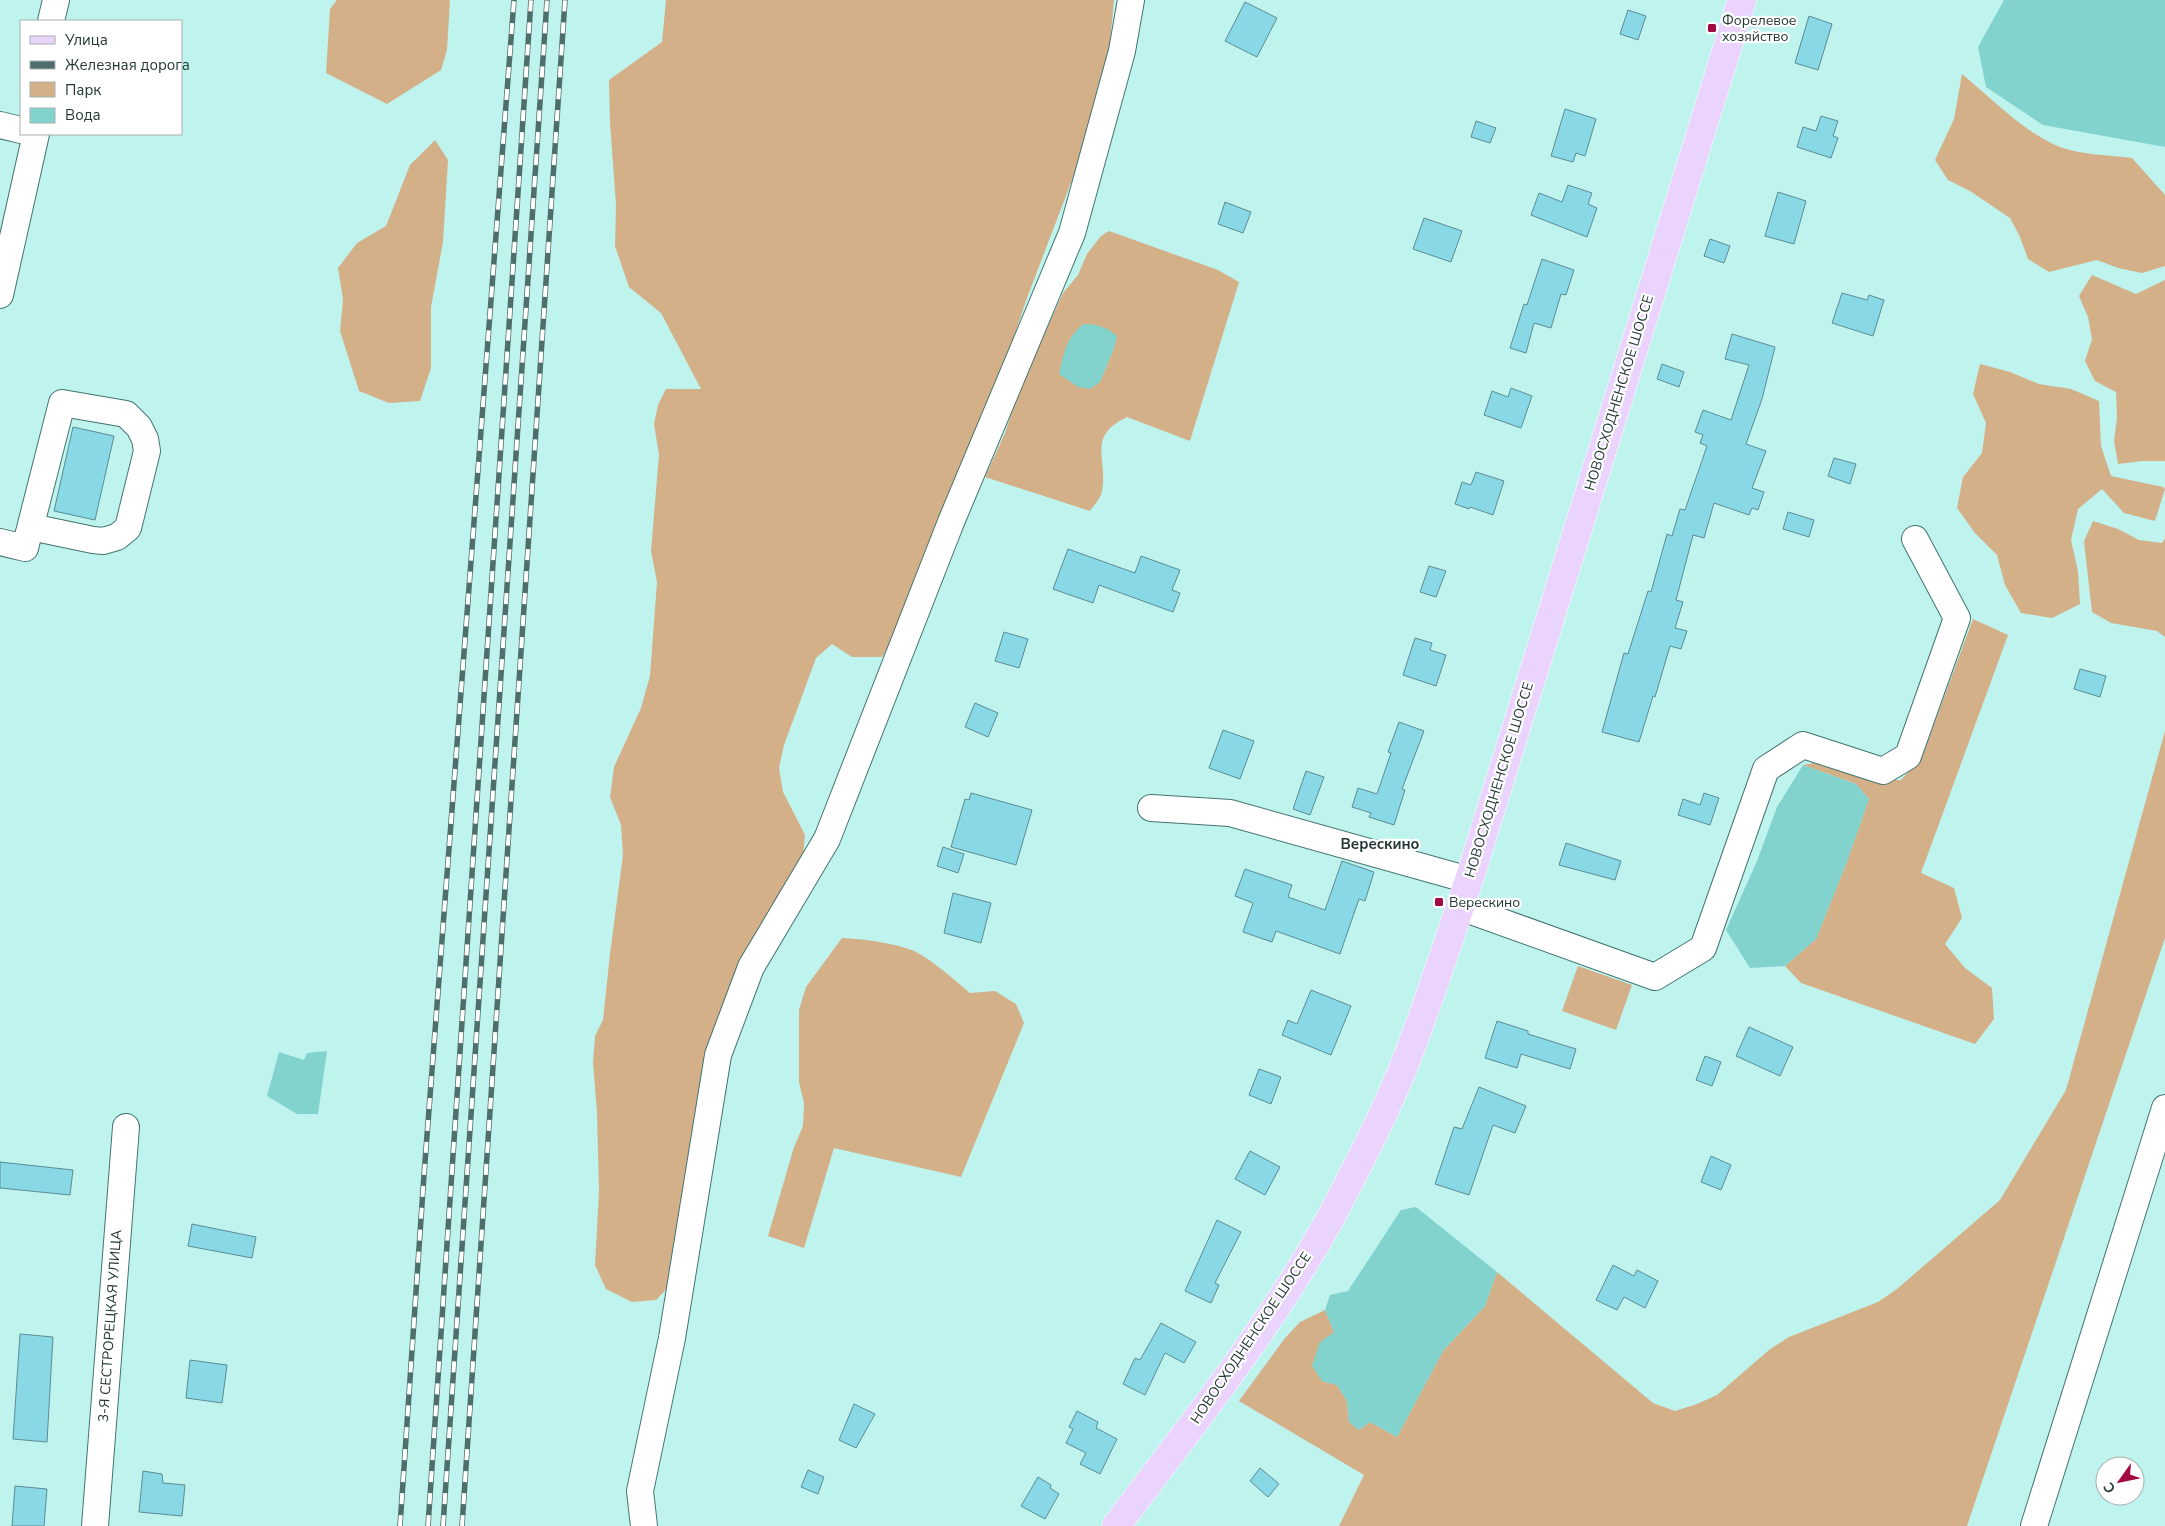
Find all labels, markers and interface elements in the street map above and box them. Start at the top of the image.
place label: Форелевое хозяйство [1722,11,1796,46]
legend [20,20,182,135]
marker: Форелевое хозяйство [1706,22,1718,34]
text: Улица [64,30,108,50]
text: Железная дорога [65,55,190,75]
text: Парк [65,80,101,100]
text: Вода [65,105,101,125]
street label: НОВОСХОДНЕНСКОЕ ШОССЕ [1580,293,1658,493]
street label: НОВОСХОДНЕНСКОЕ ШОССЕ [1460,680,1538,880]
district label: Верескино [1341,834,1420,854]
place label: Верескино [1449,893,1520,912]
marker: Верескино [1433,896,1445,908]
street label: 3-Я СЕСТРОРЕЦКАЯ УЛИЦА [94,1229,126,1423]
street label: НОВОСХОДНЕНСКОЕ ШОССЕ [1186,1248,1316,1428]
north arrow [2095,1456,2145,1506]
text: С [2099,1478,2120,1497]

